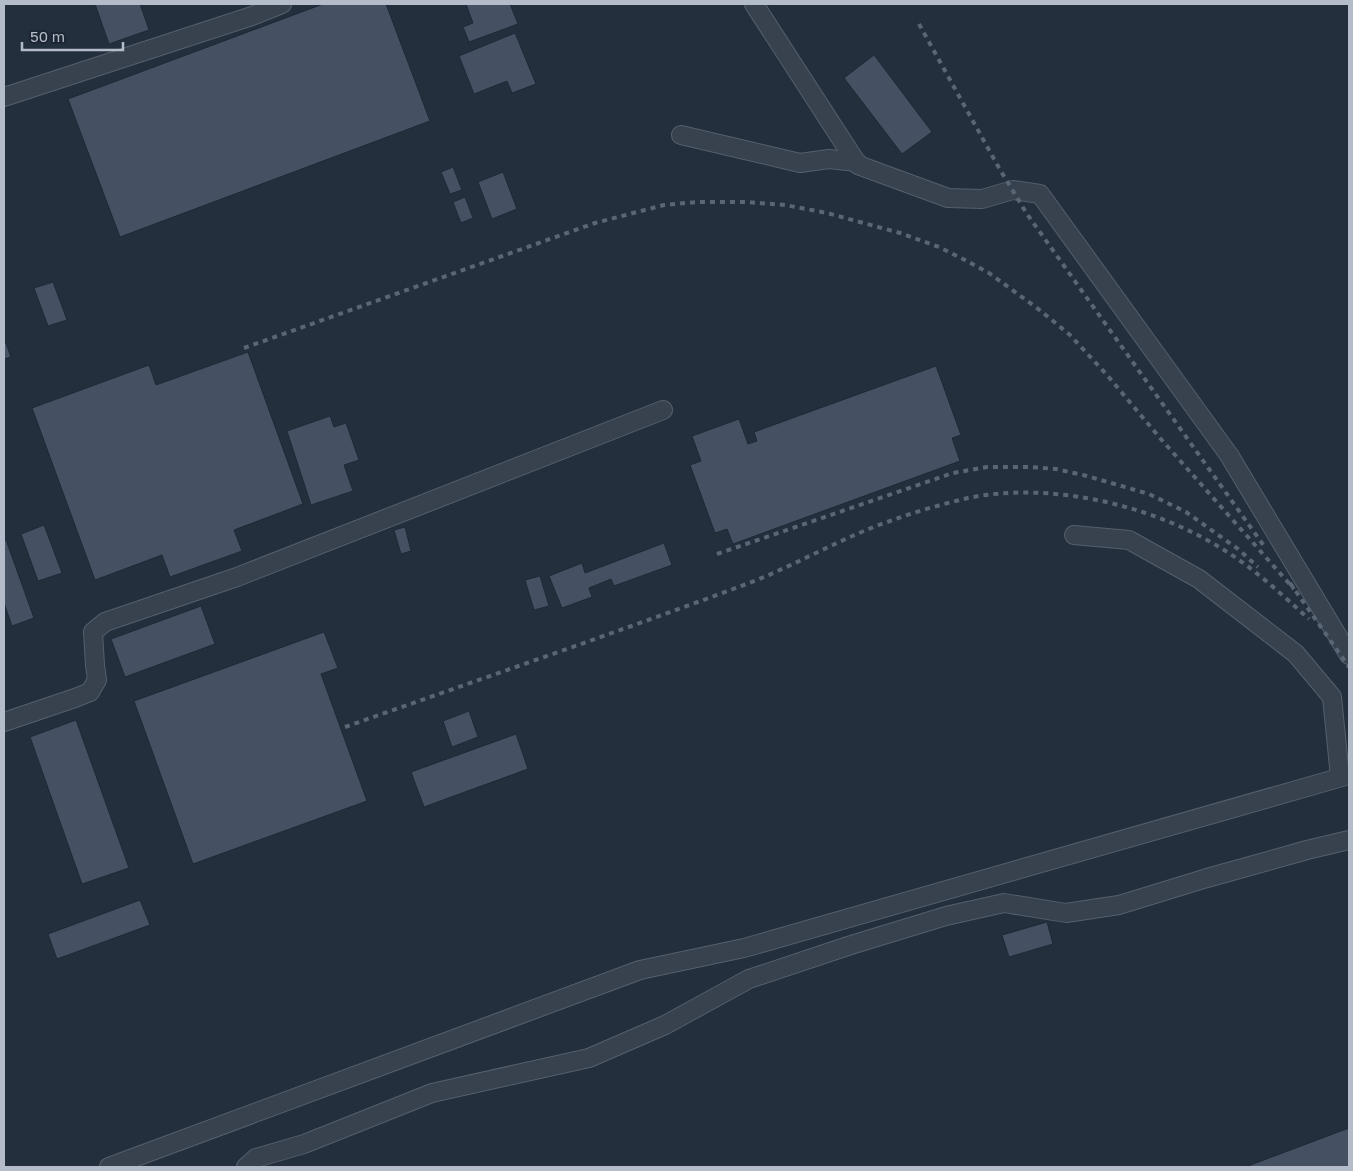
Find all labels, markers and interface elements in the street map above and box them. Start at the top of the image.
scale bar [22,20,124,52]
text: 50 m [30,27,65,45]

